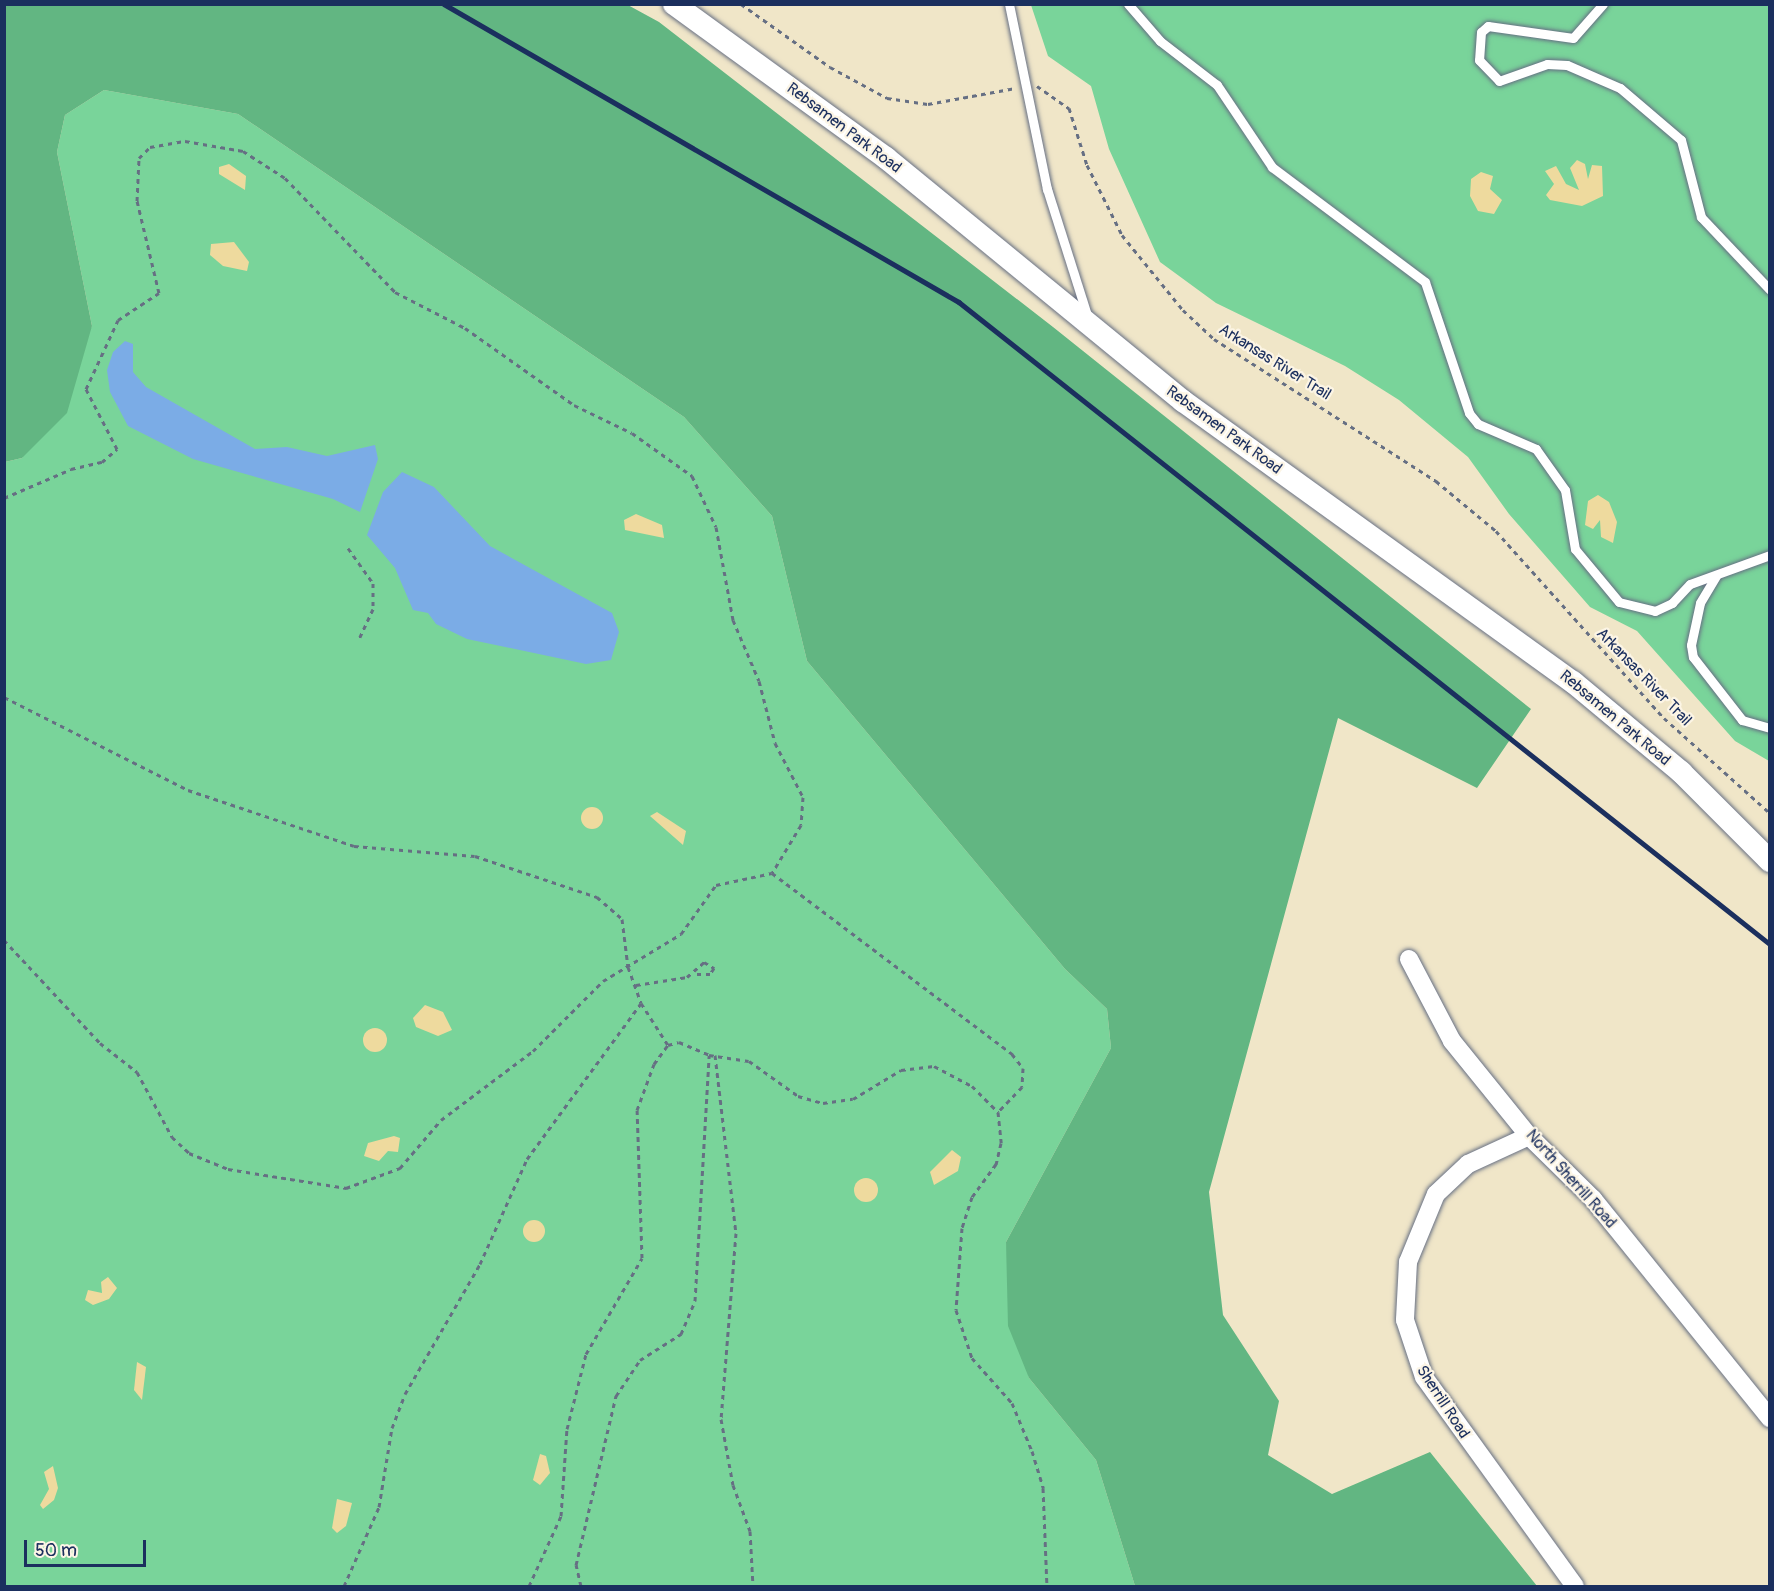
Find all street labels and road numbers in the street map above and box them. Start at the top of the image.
street label: Rebsamen Park Road [783,79,905,177]
street label: Arkansas River Trail [1215,320,1335,404]
street label: Rebsamen Park Road [1162,382,1286,478]
street label: Arkansas River Trail [1592,624,1696,730]
street label: Rebsamen Park Road [1556,666,1674,770]
street label: North Sherrill Road [1522,1126,1620,1232]
street label: Sherrill Road [1412,1362,1474,1442]

